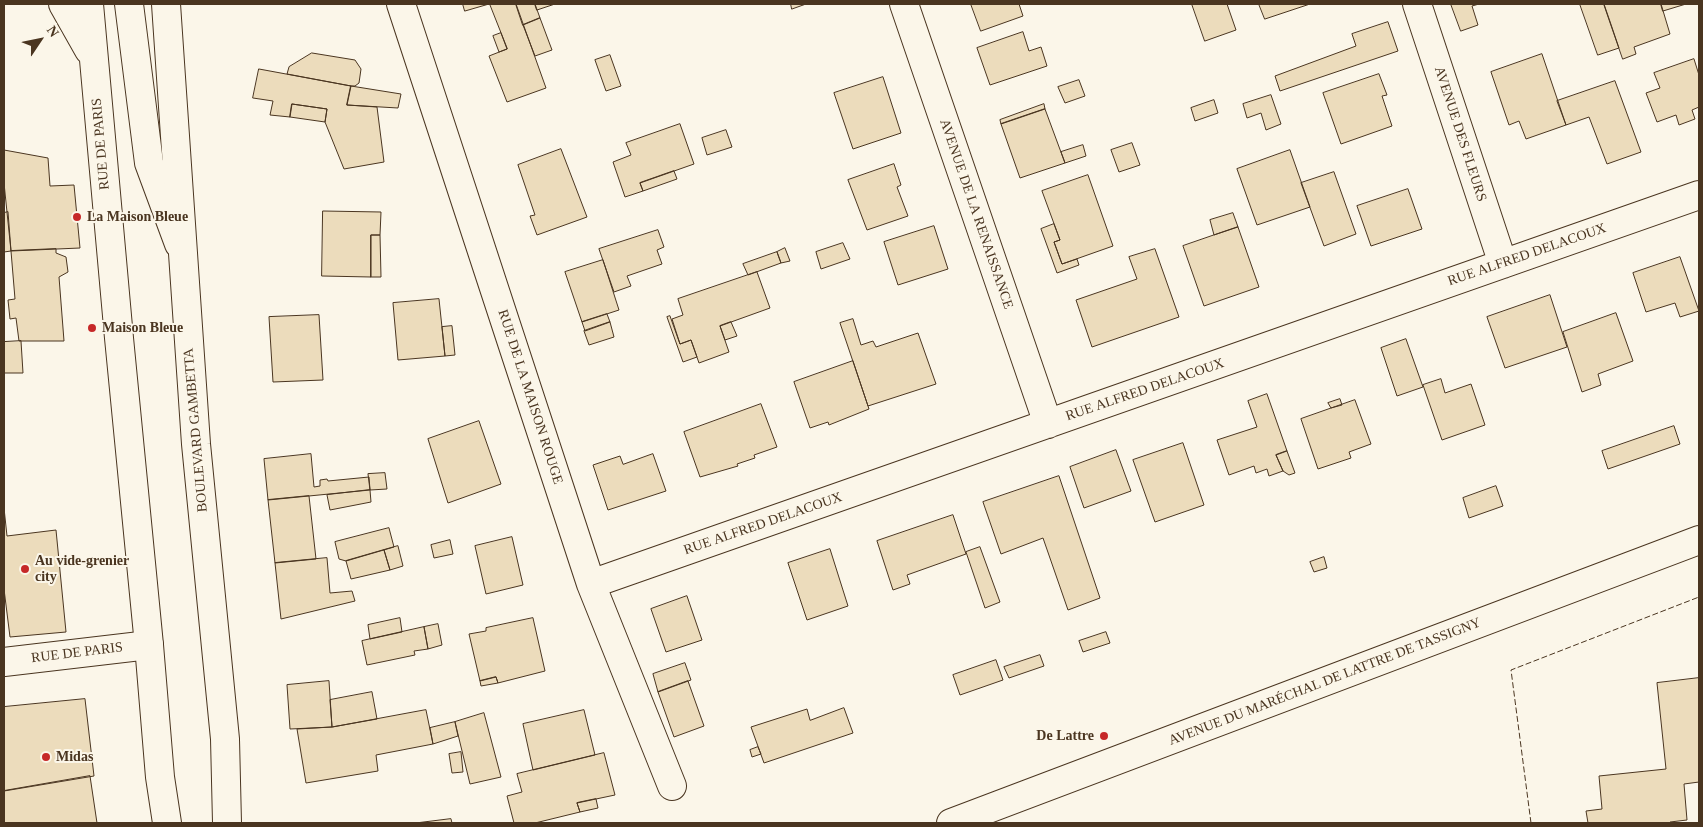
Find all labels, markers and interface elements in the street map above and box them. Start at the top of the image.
north arrow [15,15,65,65]
text: N [44,23,62,40]
street label: AVENUE DES FLEURS [1430,64,1490,204]
street label: RUE DE PARIS [89,97,113,191]
street label: AVENUE DE LA RENAISSANCE [935,117,1017,311]
place label: La Maison Bleue [87,209,188,225]
marker: La Maison Bleue [71,211,83,223]
street label: RUE ALFRED DELACOUX [1446,220,1608,290]
street label: RUE DE LA MAISON ROUGE [494,307,566,487]
place label: Maison Bleue [102,320,183,336]
marker: Maison Bleue [86,322,98,334]
street label: BOULEVARD GAMBETTA [180,347,212,513]
street label: RUE ALFRED DELACOUX [1064,355,1226,425]
street label: RUE ALFRED DELACOUX [682,489,844,559]
place label: Au vide-grenier city [35,553,129,586]
marker: Au vide-grenier city [19,563,31,575]
street label: AVENUE DU MARÉCHAL DE LATTRE DE TASSIGNY [1167,614,1483,750]
street label: RUE DE PARIS [30,639,124,667]
place label: De Lattre [1036,728,1094,744]
marker: De Lattre [1098,730,1110,742]
place label: Midas [56,749,93,765]
marker: Midas [40,751,52,763]

